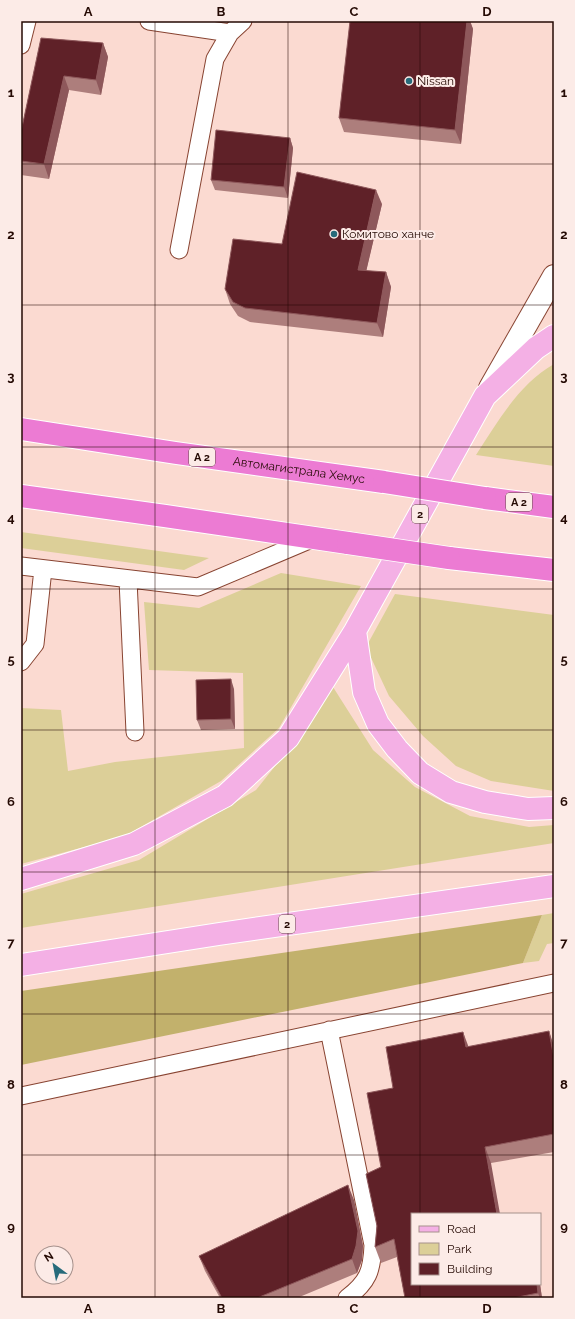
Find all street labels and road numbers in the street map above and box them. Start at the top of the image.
road number: A 2 [189,448,215,466]
street label: Автомагистрала Хемус [232,454,366,486]
road number: A 2 [506,493,532,511]
road number: 2 [412,505,428,523]
road number: 2 [279,915,295,933]

